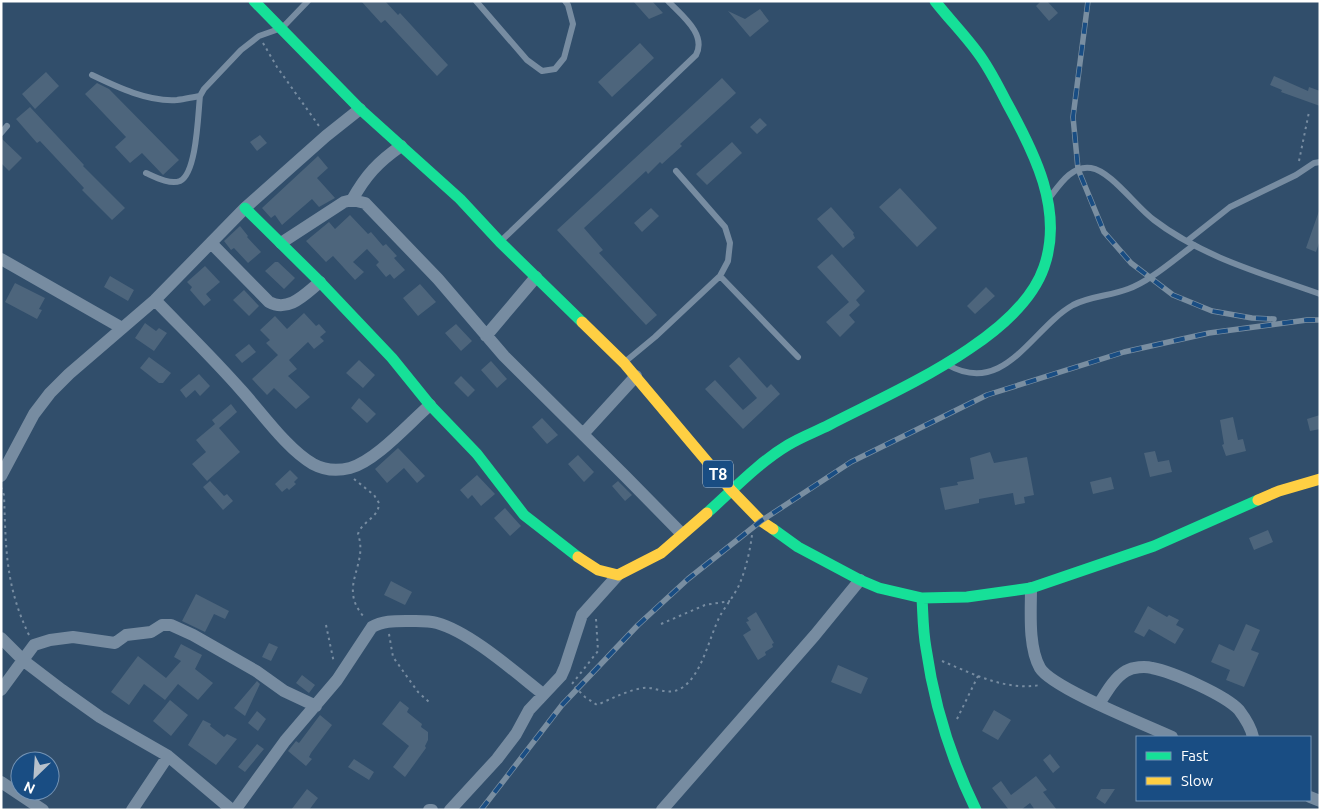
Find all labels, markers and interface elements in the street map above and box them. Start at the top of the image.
road number: T8 [703,460,733,488]
legend [1136,736,1311,801]
text: Fast [1181,747,1209,764]
north arrow [10,751,60,801]
text: Slow [1181,772,1214,789]
text: N [21,778,38,797]

